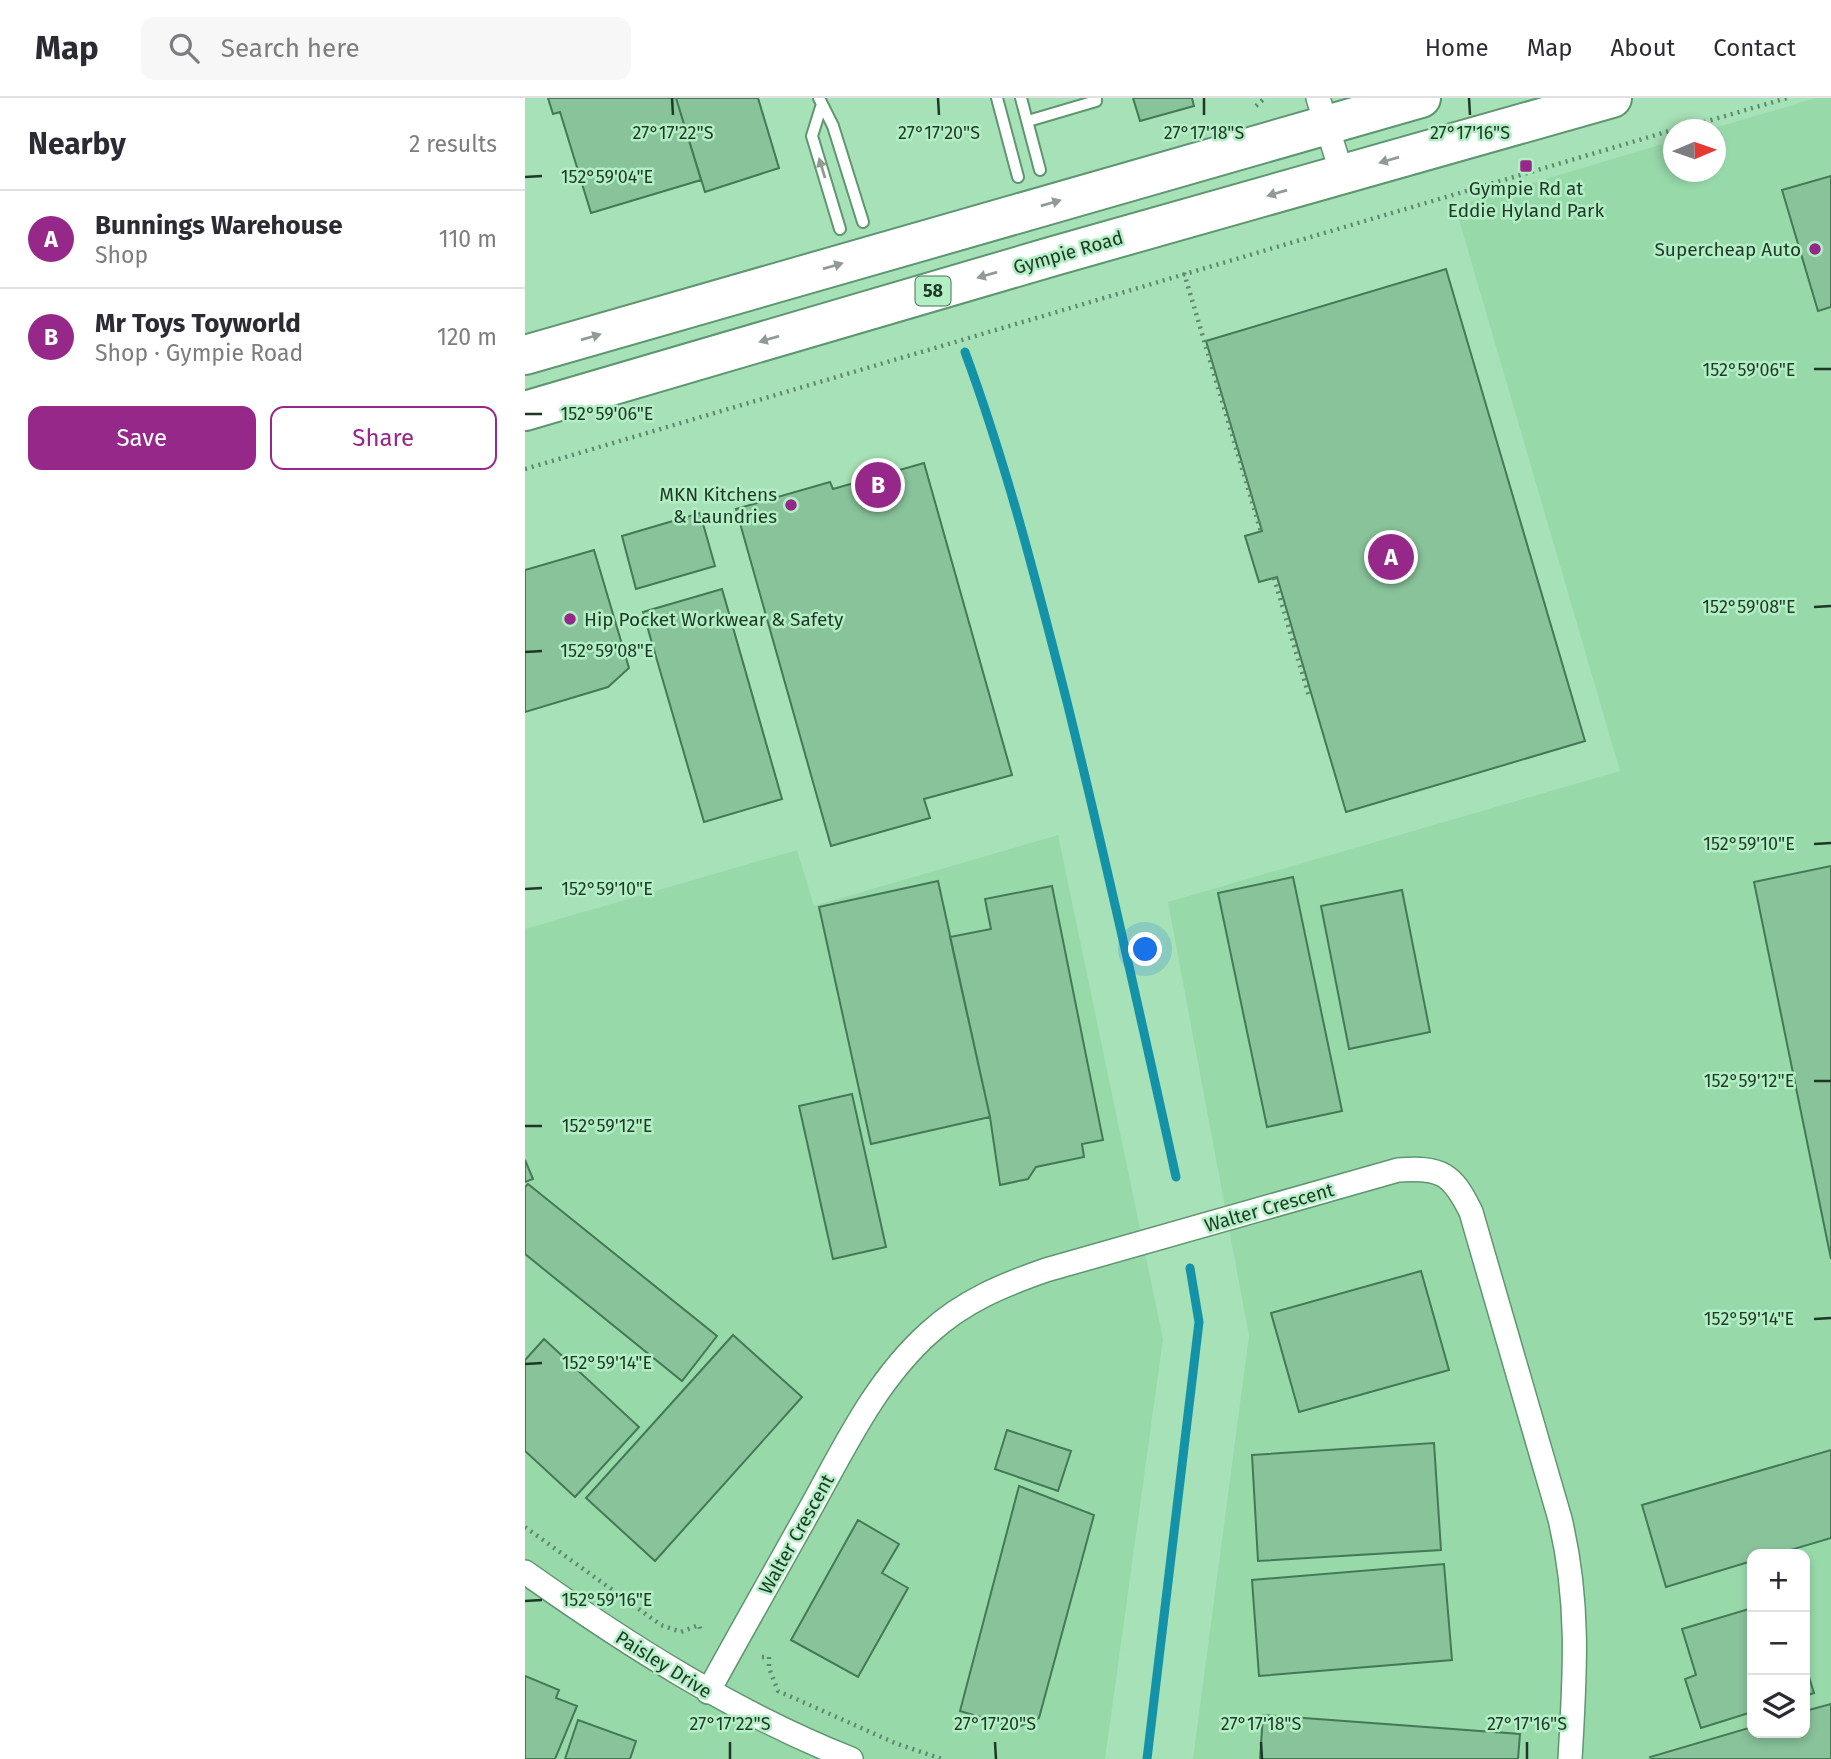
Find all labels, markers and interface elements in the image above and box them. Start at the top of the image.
search box [141,17,631,80]
text: Map [35,28,99,68]
icon: search [165,29,203,67]
text: Search here [221,33,360,64]
text: Home [1425,34,1489,62]
text: Map [1527,34,1573,62]
text: About [1611,34,1675,62]
text: Contact [1713,34,1796,62]
north arrow [1663,119,1726,182]
text: 27°17'22"S [632,122,714,144]
text: 27°17'20"S [898,122,980,144]
text: 27°17'18"S [1164,122,1245,144]
text: 27°17'16"S [1430,122,1510,144]
text: Nearby [28,126,126,162]
text: 2 results [409,130,497,158]
one-way arrow [1379,156,1400,166]
one-way arrow [816,157,826,178]
marker: Gympie Rd at Eddie Hyland Park [1518,158,1534,174]
text: 152°59'04"E [561,166,653,188]
place label: Gympie Rd at Eddie Hyland Park [1448,177,1604,222]
one-way arrow [1266,188,1287,198]
one-way arrow [1041,198,1062,208]
text: Bunnings Warehouse [95,210,343,241]
text: A [44,225,58,253]
text: 110 m [439,225,497,253]
street label: Gympie Road [1010,226,1126,279]
place label: Supercheap Auto [1655,238,1801,261]
text: Shop [95,241,148,269]
marker: Supercheap Auto [1807,241,1823,257]
one-way arrow [822,261,843,271]
one-way arrow [976,271,997,281]
road number: 58 [915,276,951,306]
text: Mr Toys Toyworld [95,308,301,339]
text: B [44,323,58,351]
text: 120 m [437,323,497,351]
one-way arrow [580,331,601,341]
one-way arrow [758,335,779,345]
text: Shop · Gympie Road [95,339,303,367]
text: 152°59'06"E [1703,359,1795,381]
text: 152°59'06"E [561,403,653,425]
button: Save [28,406,256,470]
button: Share [270,406,497,470]
pin: B [855,459,901,511]
place label: MKN Kitchens & Laundries [659,483,777,528]
marker: MKN Kitchens & Laundries [783,497,799,513]
pin: A [1368,531,1414,583]
text: 152°59'08"E [1702,596,1796,618]
place label: Hip Pocket Workwear & Safety [584,608,844,631]
marker: Hip Pocket Workwear & Safety [562,611,578,627]
text: 152°59'08"E [560,640,654,662]
text: 152°59'10"E [1703,833,1795,855]
text: 152°59'10"E [561,878,653,900]
your location [1128,932,1162,966]
text: 152°59'12"E [1704,1070,1794,1092]
text: 152°59'12"E [562,1115,652,1137]
street label: Walter Crescent [1202,1178,1337,1237]
text: 152°59'14"E [1704,1308,1794,1330]
text: 152°59'14"E [562,1352,652,1374]
street label: Walter Crescent [754,1470,839,1598]
map controls [1747,1549,1810,1738]
button: + [1747,1549,1810,1612]
text: 152°59'16"E [562,1589,652,1611]
button: − [1747,1612,1810,1675]
street label: Paisley Drive [611,1626,716,1703]
button: layers [1747,1675,1810,1738]
text: 27°17'22"S [689,1713,771,1735]
text: 27°17'20"S [954,1713,1036,1735]
text: 27°17'18"S [1221,1713,1302,1735]
text: 27°17'16"S [1487,1713,1567,1735]

